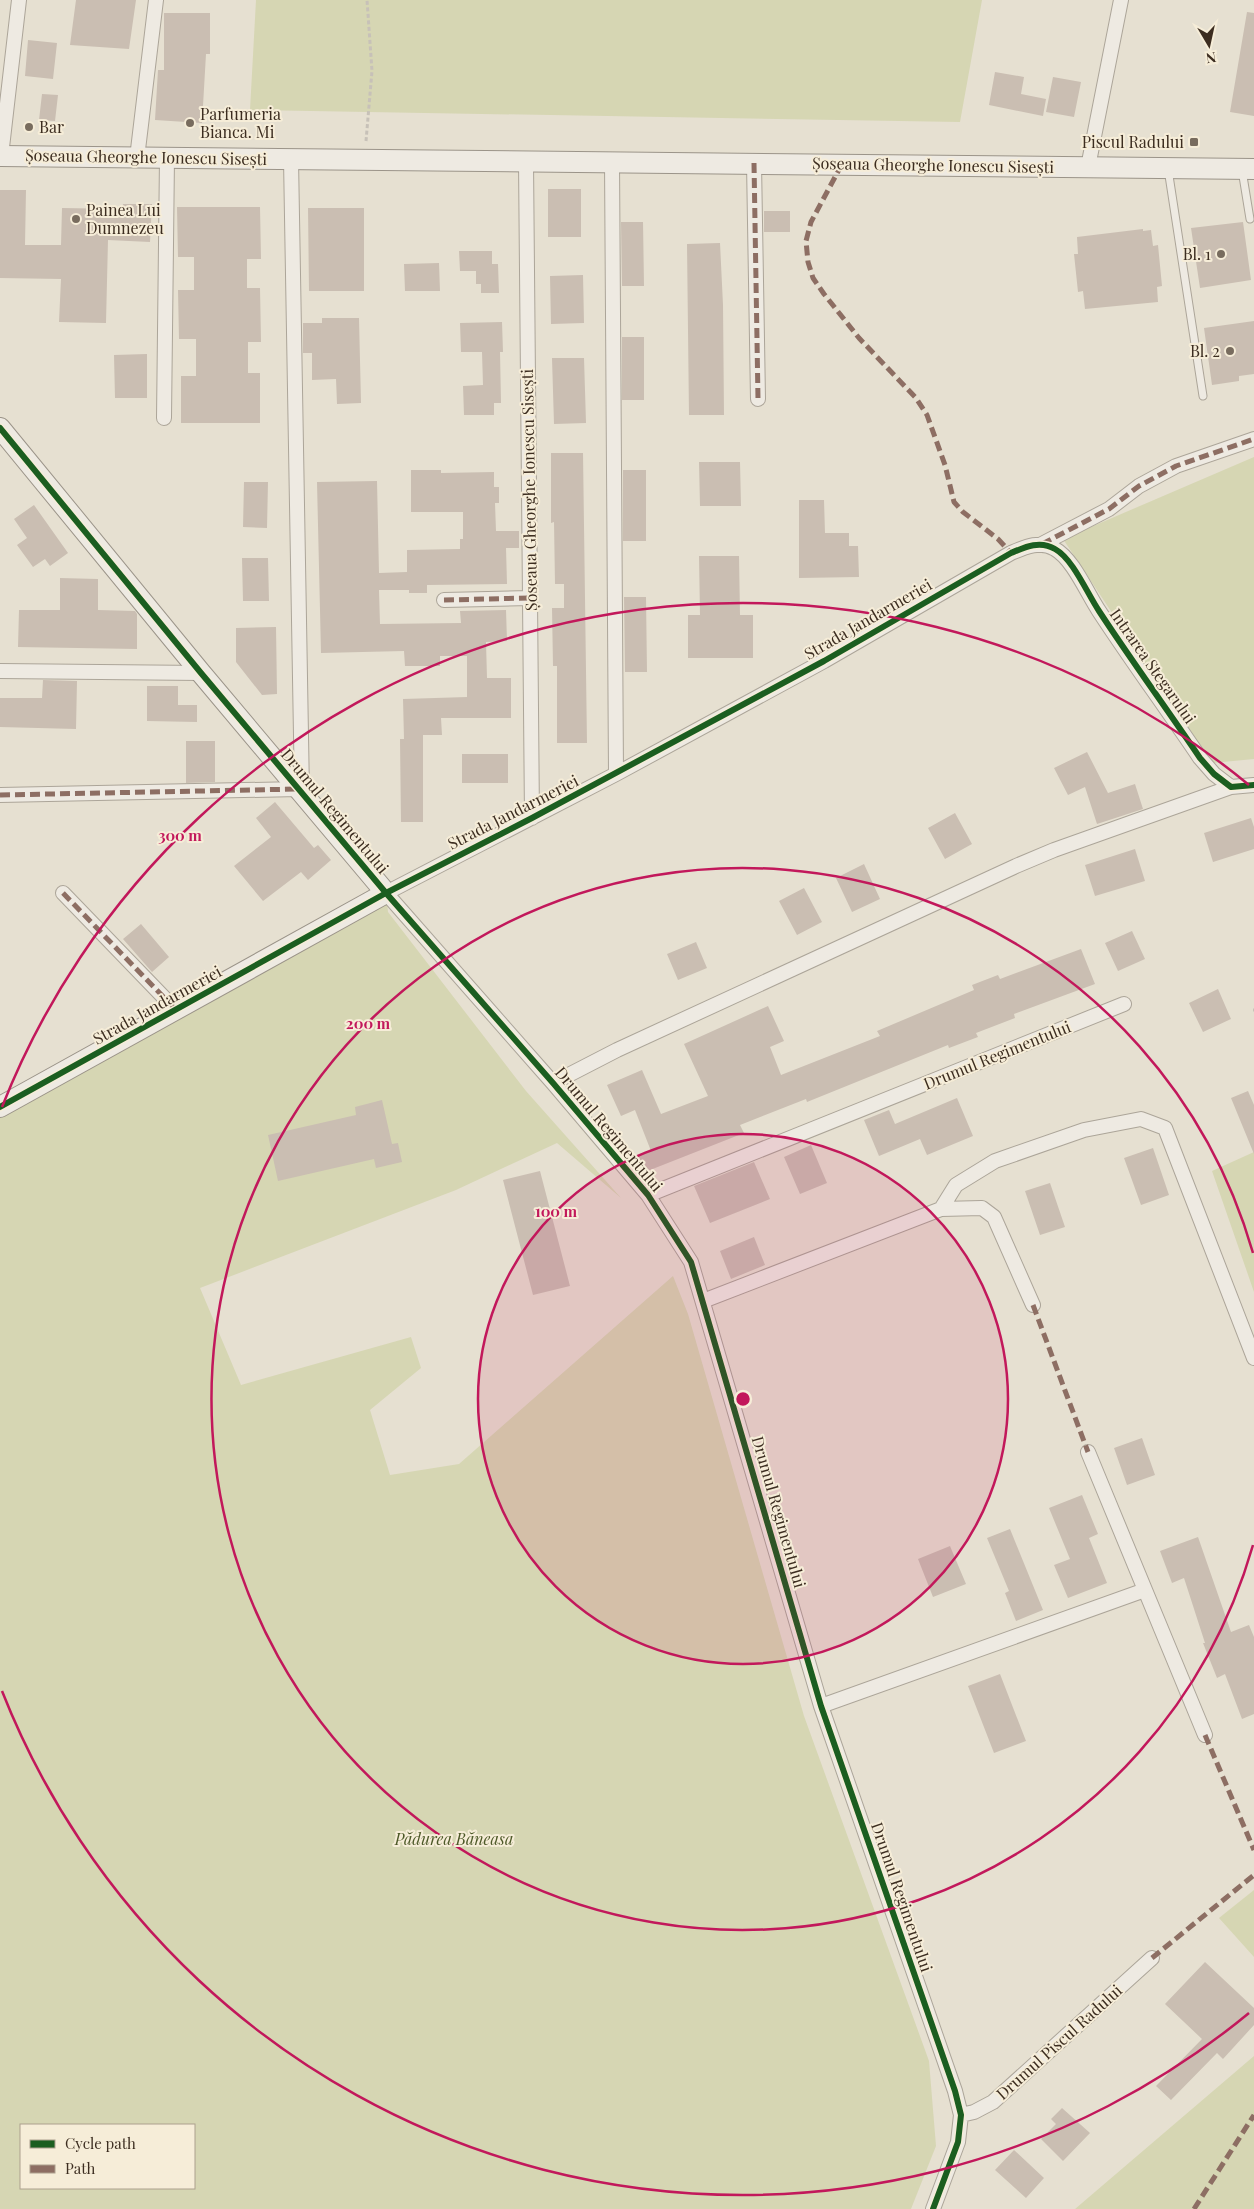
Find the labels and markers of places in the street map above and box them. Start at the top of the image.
place label: Parfumeria Bianca. Mi [200,103,281,142]
place label: Bar [39,116,64,137]
marker: Parfumeria Bianca. Mi [184,117,196,129]
marker: Bar [23,121,35,133]
place label: Piscul Radului [1082,131,1184,152]
marker: Piscul Radului [1188,136,1200,148]
place label: Painea Lui Dumnezeu [86,199,164,238]
marker: Painea Lui Dumnezeu [70,213,82,225]
place label: Bl. 1 [1183,243,1211,264]
marker: Bl. 1 [1215,248,1227,260]
place label: Bl. 2 [1190,340,1220,361]
marker: Bl. 2 [1224,345,1236,357]
centre of rings [734,1390,752,1408]

